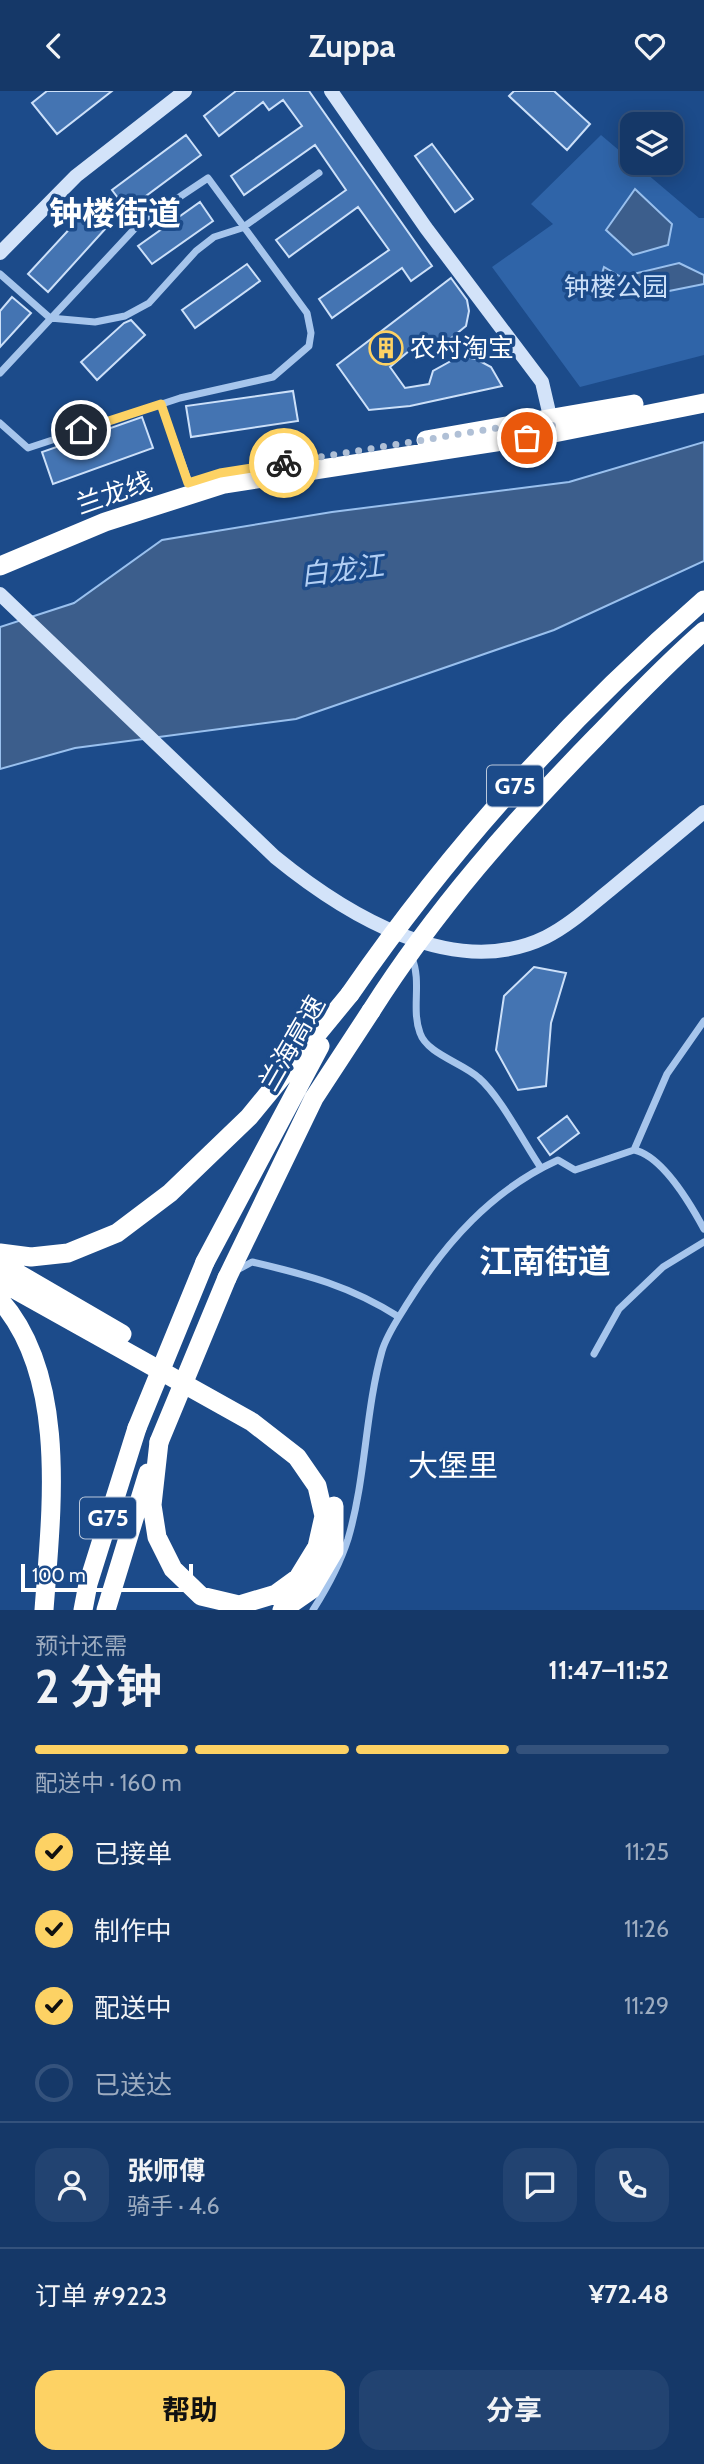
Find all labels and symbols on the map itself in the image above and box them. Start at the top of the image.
district label: 钟楼街道 [49,193,181,233]
park label: 钟楼公园 [564,271,668,303]
building icon: 农村淘宝 [367,329,405,367]
place label: 农村淘宝 [410,332,514,364]
pin [51,400,111,460]
pin [497,408,557,468]
courier [249,428,319,498]
street label: 兰龙线 [72,465,156,521]
water label: 白龙江 [298,548,389,592]
road number: G75 [487,765,543,807]
street label: 兰海高速 [252,990,332,1096]
district label: 江南街道 [479,1241,611,1281]
district label: 大堡里 [408,1447,498,1484]
road number: G75 [80,1497,136,1539]
scale bar [21,1561,192,1593]

